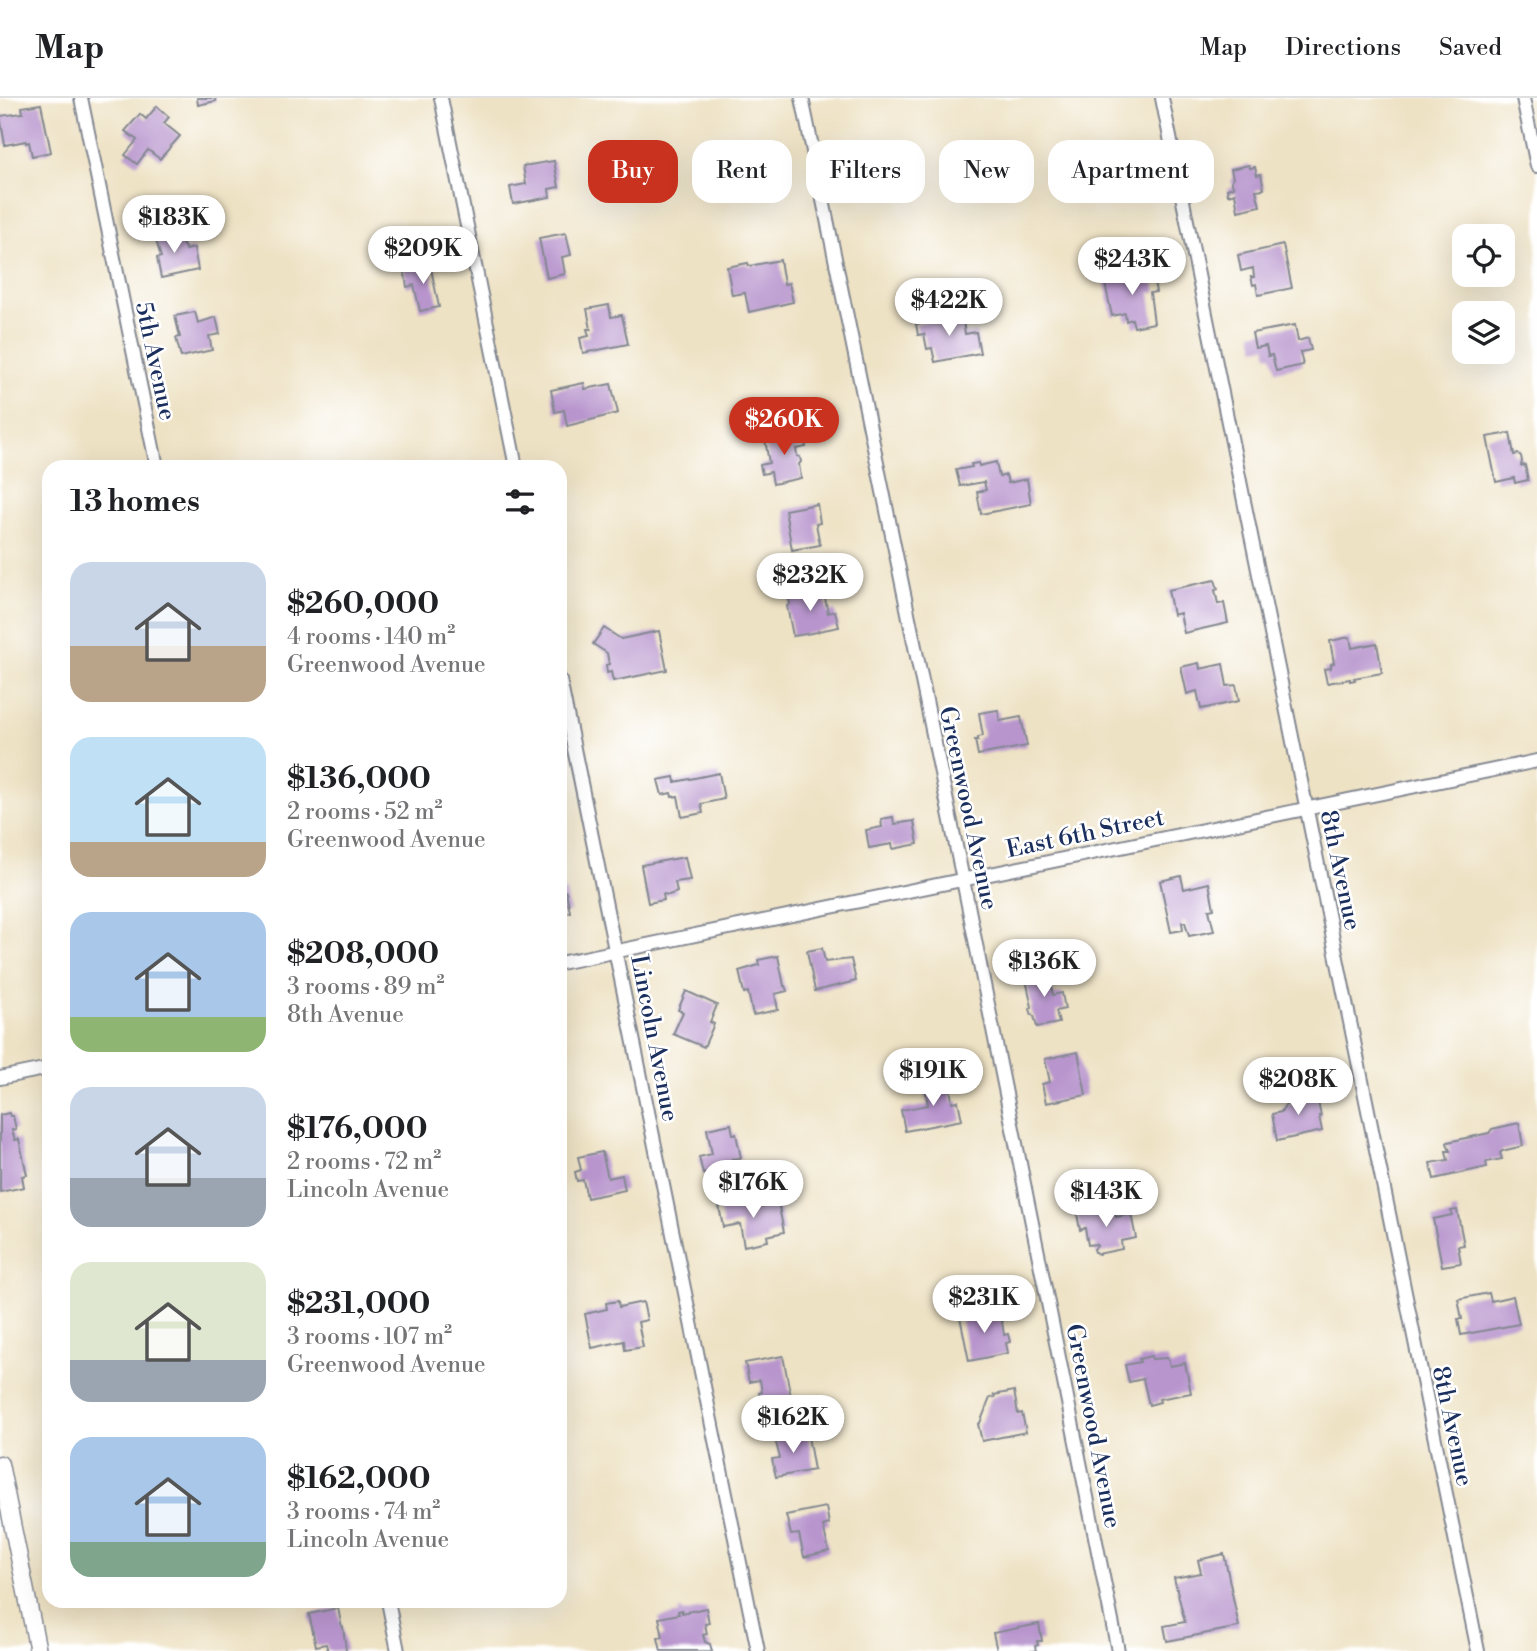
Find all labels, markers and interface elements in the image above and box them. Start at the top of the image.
text: Map [35,28,104,69]
text: Map [1200,33,1247,63]
text: Directions [1285,33,1401,63]
text: Saved [1439,33,1502,63]
chip: Buy [588,140,678,203]
chip: Rent [692,140,792,203]
chip: Filters [806,140,925,203]
chip: New [939,140,1034,203]
chip: Apartment [1048,140,1214,203]
pin: $183K [125,195,223,255]
text: $183K [138,204,210,232]
map controls [1452,224,1515,364]
button: locate [1452,224,1515,287]
pin: $209K [374,226,472,286]
text: $209K [384,235,462,263]
pin: $243K [1083,238,1181,297]
text: $243K [1094,246,1170,274]
pin: $422K [900,278,998,338]
text: $422K [911,287,987,315]
street label: 5th Avenue [128,299,182,423]
button: layers [1452,301,1515,364]
pin: $260K [735,398,833,457]
text: $260K [745,406,823,434]
text: 13 homes [70,483,200,521]
icon: filters [501,483,539,521]
pin: $232K [761,554,859,613]
text: $232K [773,562,847,590]
text: $260,000 [287,585,439,623]
icon: home [126,590,210,674]
text: 4 rooms · 140 m² [287,623,455,651]
text: Greenwood Avenue [287,651,486,679]
street label: Greenwood Avenue [932,704,1004,913]
text: $136,000 [287,760,431,798]
icon: home [126,765,210,849]
text: 2 rooms · 52 m² [287,798,443,826]
street label: East 6th Street [1004,803,1167,865]
street label: 8th Avenue [1313,807,1367,933]
text: Greenwood Avenue [287,826,486,854]
text: $208,000 [287,935,439,973]
icon: home [126,940,210,1024]
pin: $136K [995,940,1093,999]
text: $136K [1008,948,1080,976]
street label: Lincoln Avenue [623,952,685,1124]
text: 3 rooms · 89 m² [287,973,444,1001]
text: 8th Avenue [287,1001,404,1029]
pin: $191K [884,1048,982,1108]
text: $191K [899,1057,967,1085]
pin: $208K [1249,1058,1347,1117]
text: $208K [1259,1066,1337,1094]
text: $176,000 [287,1110,428,1148]
icon: home [126,1115,210,1199]
text: 2 rooms · 72 m² [287,1148,441,1176]
pin: $176K [704,1160,802,1220]
text: $176K [718,1169,788,1197]
pin: $143K [1057,1170,1155,1229]
text: Lincoln Avenue [287,1176,449,1204]
text: $143K [1070,1178,1142,1206]
pin: $231K [935,1276,1033,1335]
text: $231K [948,1284,1020,1312]
text: $231,000 [287,1285,430,1323]
icon: home [126,1290,210,1374]
street label: Greenwood Avenue [1059,1322,1128,1531]
text: 3 rooms · 107 m² [287,1323,452,1351]
text: Greenwood Avenue [287,1351,486,1379]
street label: 8th Avenue [1425,1363,1479,1489]
pin: $162K [744,1396,842,1455]
text: $162K [757,1404,829,1432]
text: $162,000 [287,1460,430,1498]
icon: home [126,1465,210,1549]
text: 3 rooms · 74 m² [287,1498,440,1526]
text: Lincoln Avenue [287,1526,449,1554]

